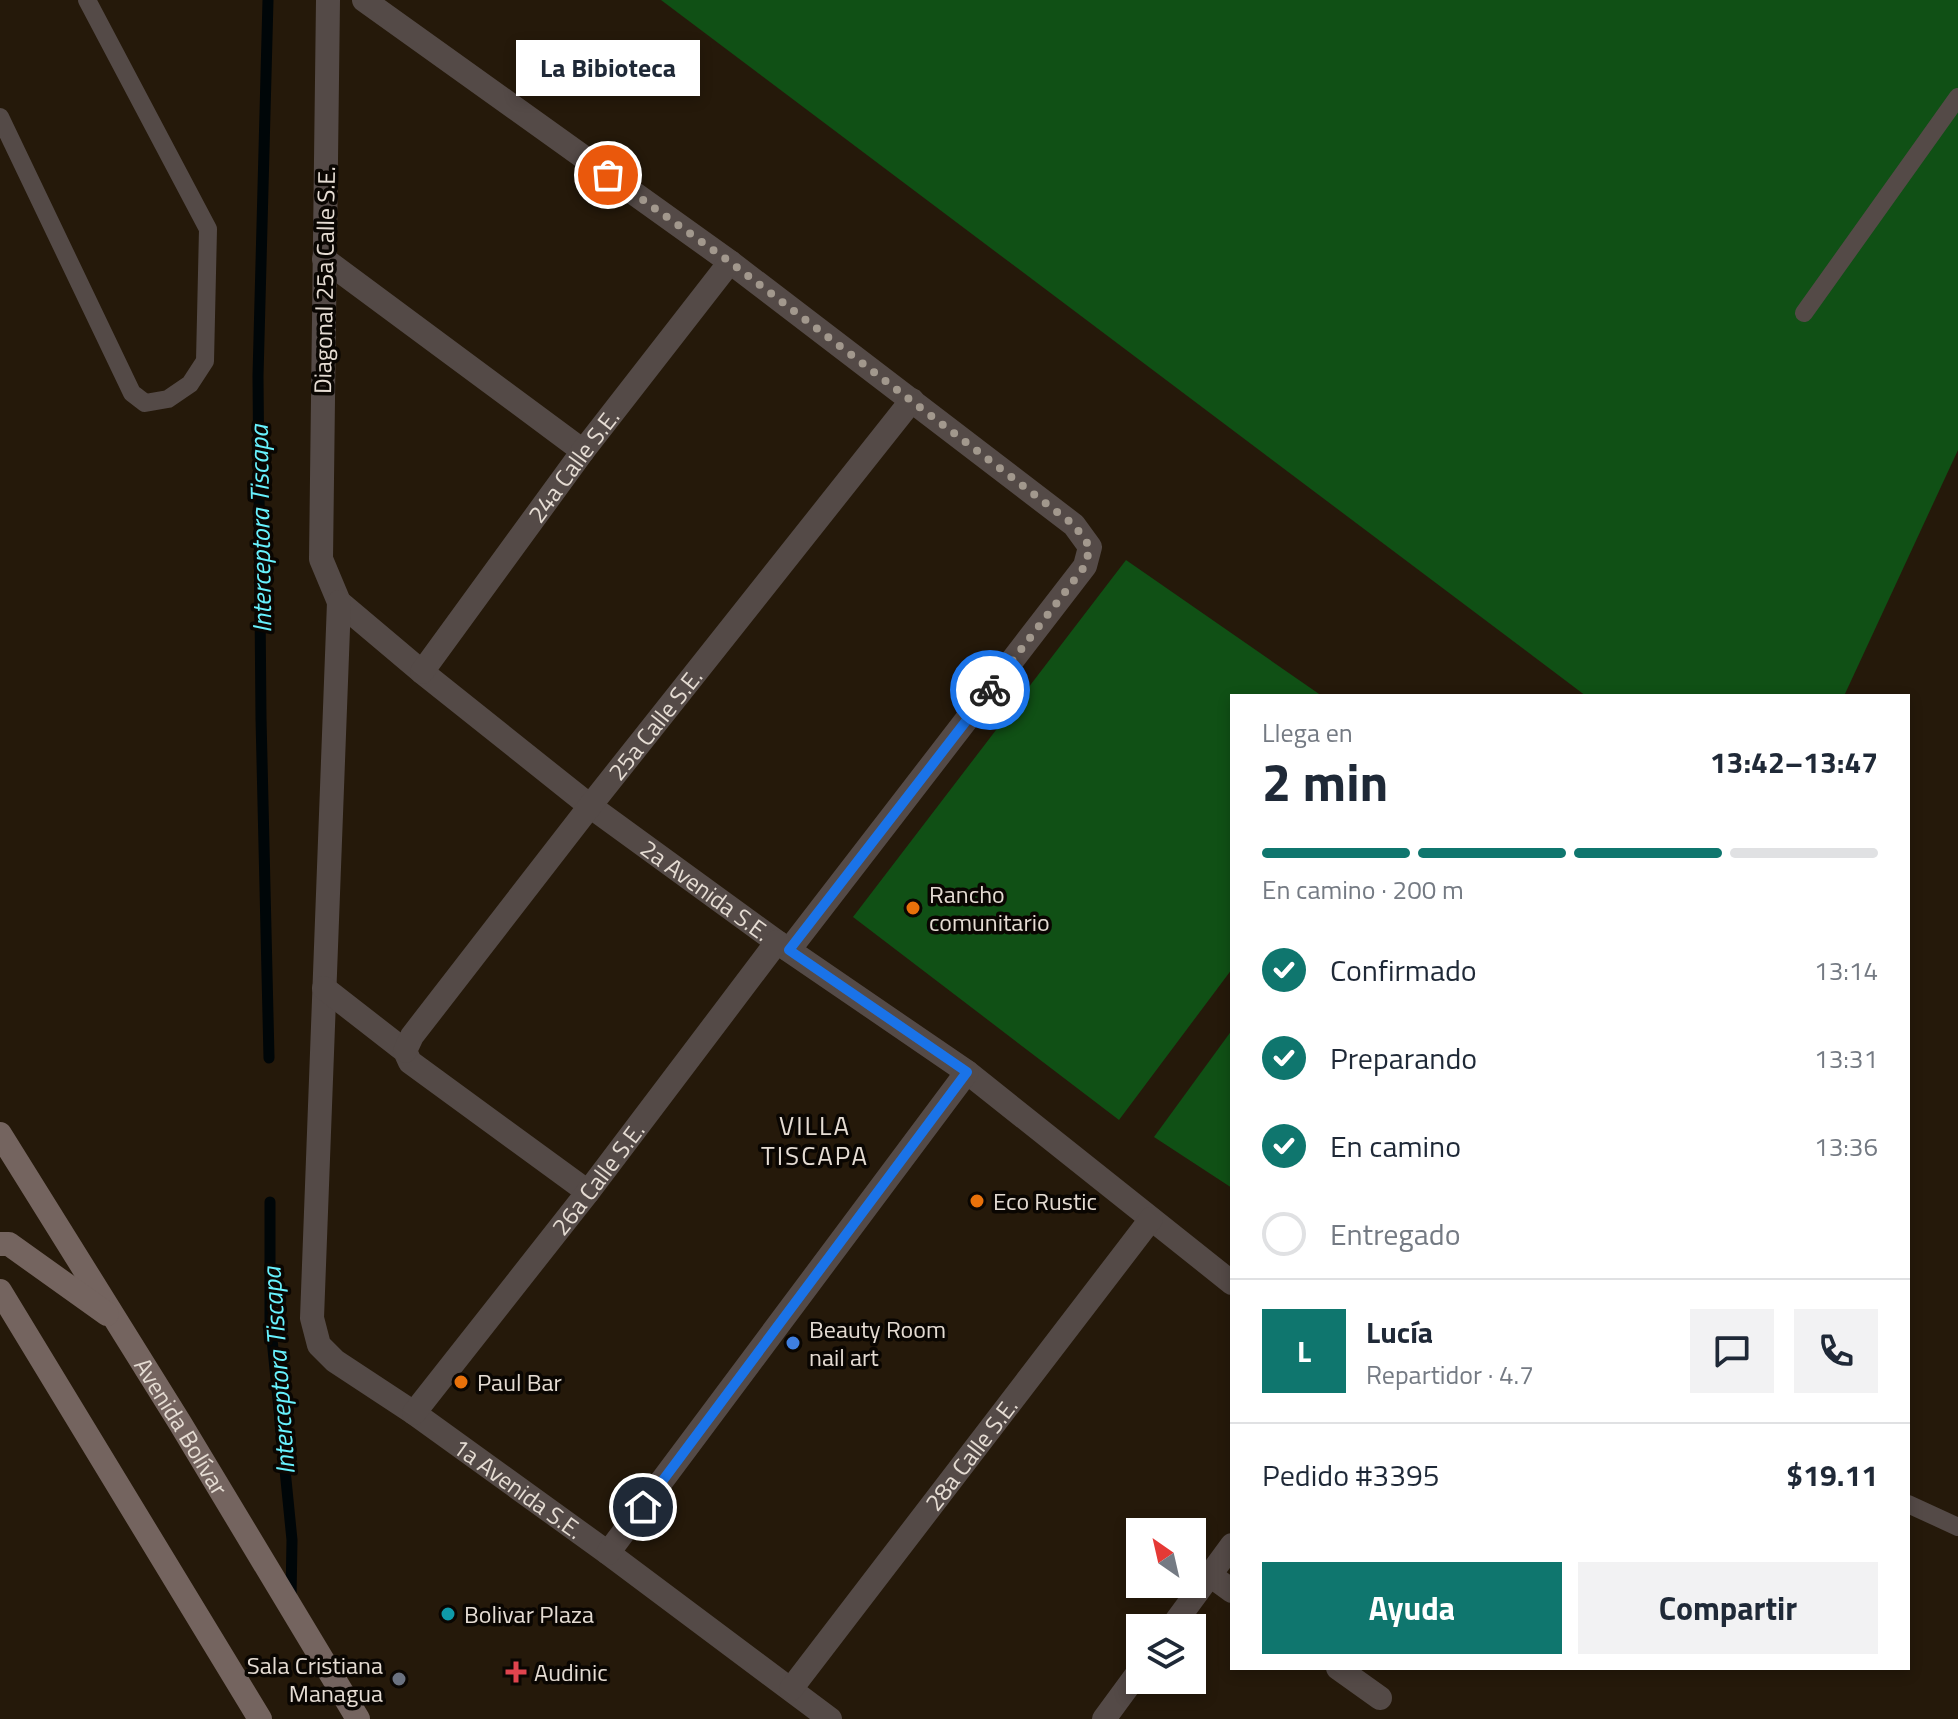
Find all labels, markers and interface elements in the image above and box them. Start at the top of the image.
callout: La Bibioteca [516,39,700,95]
text: La Bibioteca [540,48,676,87]
pin [574,141,642,209]
icon: bag [586,153,630,197]
street label: Diagonal 25a Calle S.E. [304,166,344,394]
street label: 24a Calle S.E. [519,401,628,530]
water label: Interceptora Tiscapa [239,423,281,633]
courier [950,650,1030,730]
street label: 25a Calle S.E. [599,660,711,788]
icon: bike [968,668,1012,712]
text: Llega en [1262,713,1353,752]
text: 13:42–13:47 [1710,739,1878,785]
text: 2 min [1262,742,1388,821]
street label: 2a Avenida S.E. [633,830,778,950]
text: En camino · 200 m [1262,870,1464,909]
place label: Rancho comunitario [929,876,1050,940]
marker: Rancho comunitario [904,899,922,917]
text: Confirmado [1330,947,1477,993]
icon: check [1262,948,1306,992]
text: 13:14 [1814,951,1878,990]
text: Preparando [1330,1035,1477,1081]
icon: check [1262,1036,1306,1080]
text: 13:31 [1814,1039,1878,1078]
district label: VILLA TISCAPA [761,1106,869,1175]
street label: 26a Calle S.E. [543,1114,653,1243]
text: En camino [1330,1123,1461,1169]
icon: check [1262,1124,1306,1168]
text: 13:36 [1814,1127,1878,1166]
place label: Eco Rustic [993,1183,1097,1219]
marker: Eco Rustic [968,1192,986,1210]
text: Entregado [1330,1211,1461,1257]
water label: Interceptora Tiscapa [251,1264,305,1476]
text: Lucía [1366,1309,1433,1355]
button: chat [1690,1309,1774,1393]
button: phone [1794,1309,1878,1393]
place label: Beauty Room nail art [809,1311,946,1375]
text: L [1297,1328,1311,1374]
marker: Beauty Room nail art [784,1334,802,1352]
street label: Avenida Bolívar [125,1350,237,1502]
text: Repartidor · 4.7 [1366,1355,1534,1394]
place label: Paul Bar [477,1364,562,1400]
marker: Paul Bar [452,1373,470,1391]
street label: 28a Calle S.E. [916,1390,1026,1518]
street label: 1a Avenida S.E. [446,1429,591,1547]
text: Pedido #3395 [1262,1452,1440,1498]
text: $19.11 [1786,1452,1878,1498]
pin [609,1473,677,1541]
icon: home [621,1485,665,1529]
north arrow [1126,1518,1206,1598]
map controls [1126,1518,1206,1694]
button: Ayuda [1262,1562,1562,1654]
button: Compartir [1578,1562,1878,1654]
place label: Bolivar Plaza [464,1596,594,1632]
marker: Bolivar Plaza [439,1605,457,1623]
button: layers [1126,1614,1206,1694]
place label: Sala Cristiana Managua [247,1647,383,1711]
place label: Audinic [534,1654,608,1690]
marker: Audinic [505,1661,527,1683]
marker: Sala Cristiana Managua [390,1670,408,1688]

